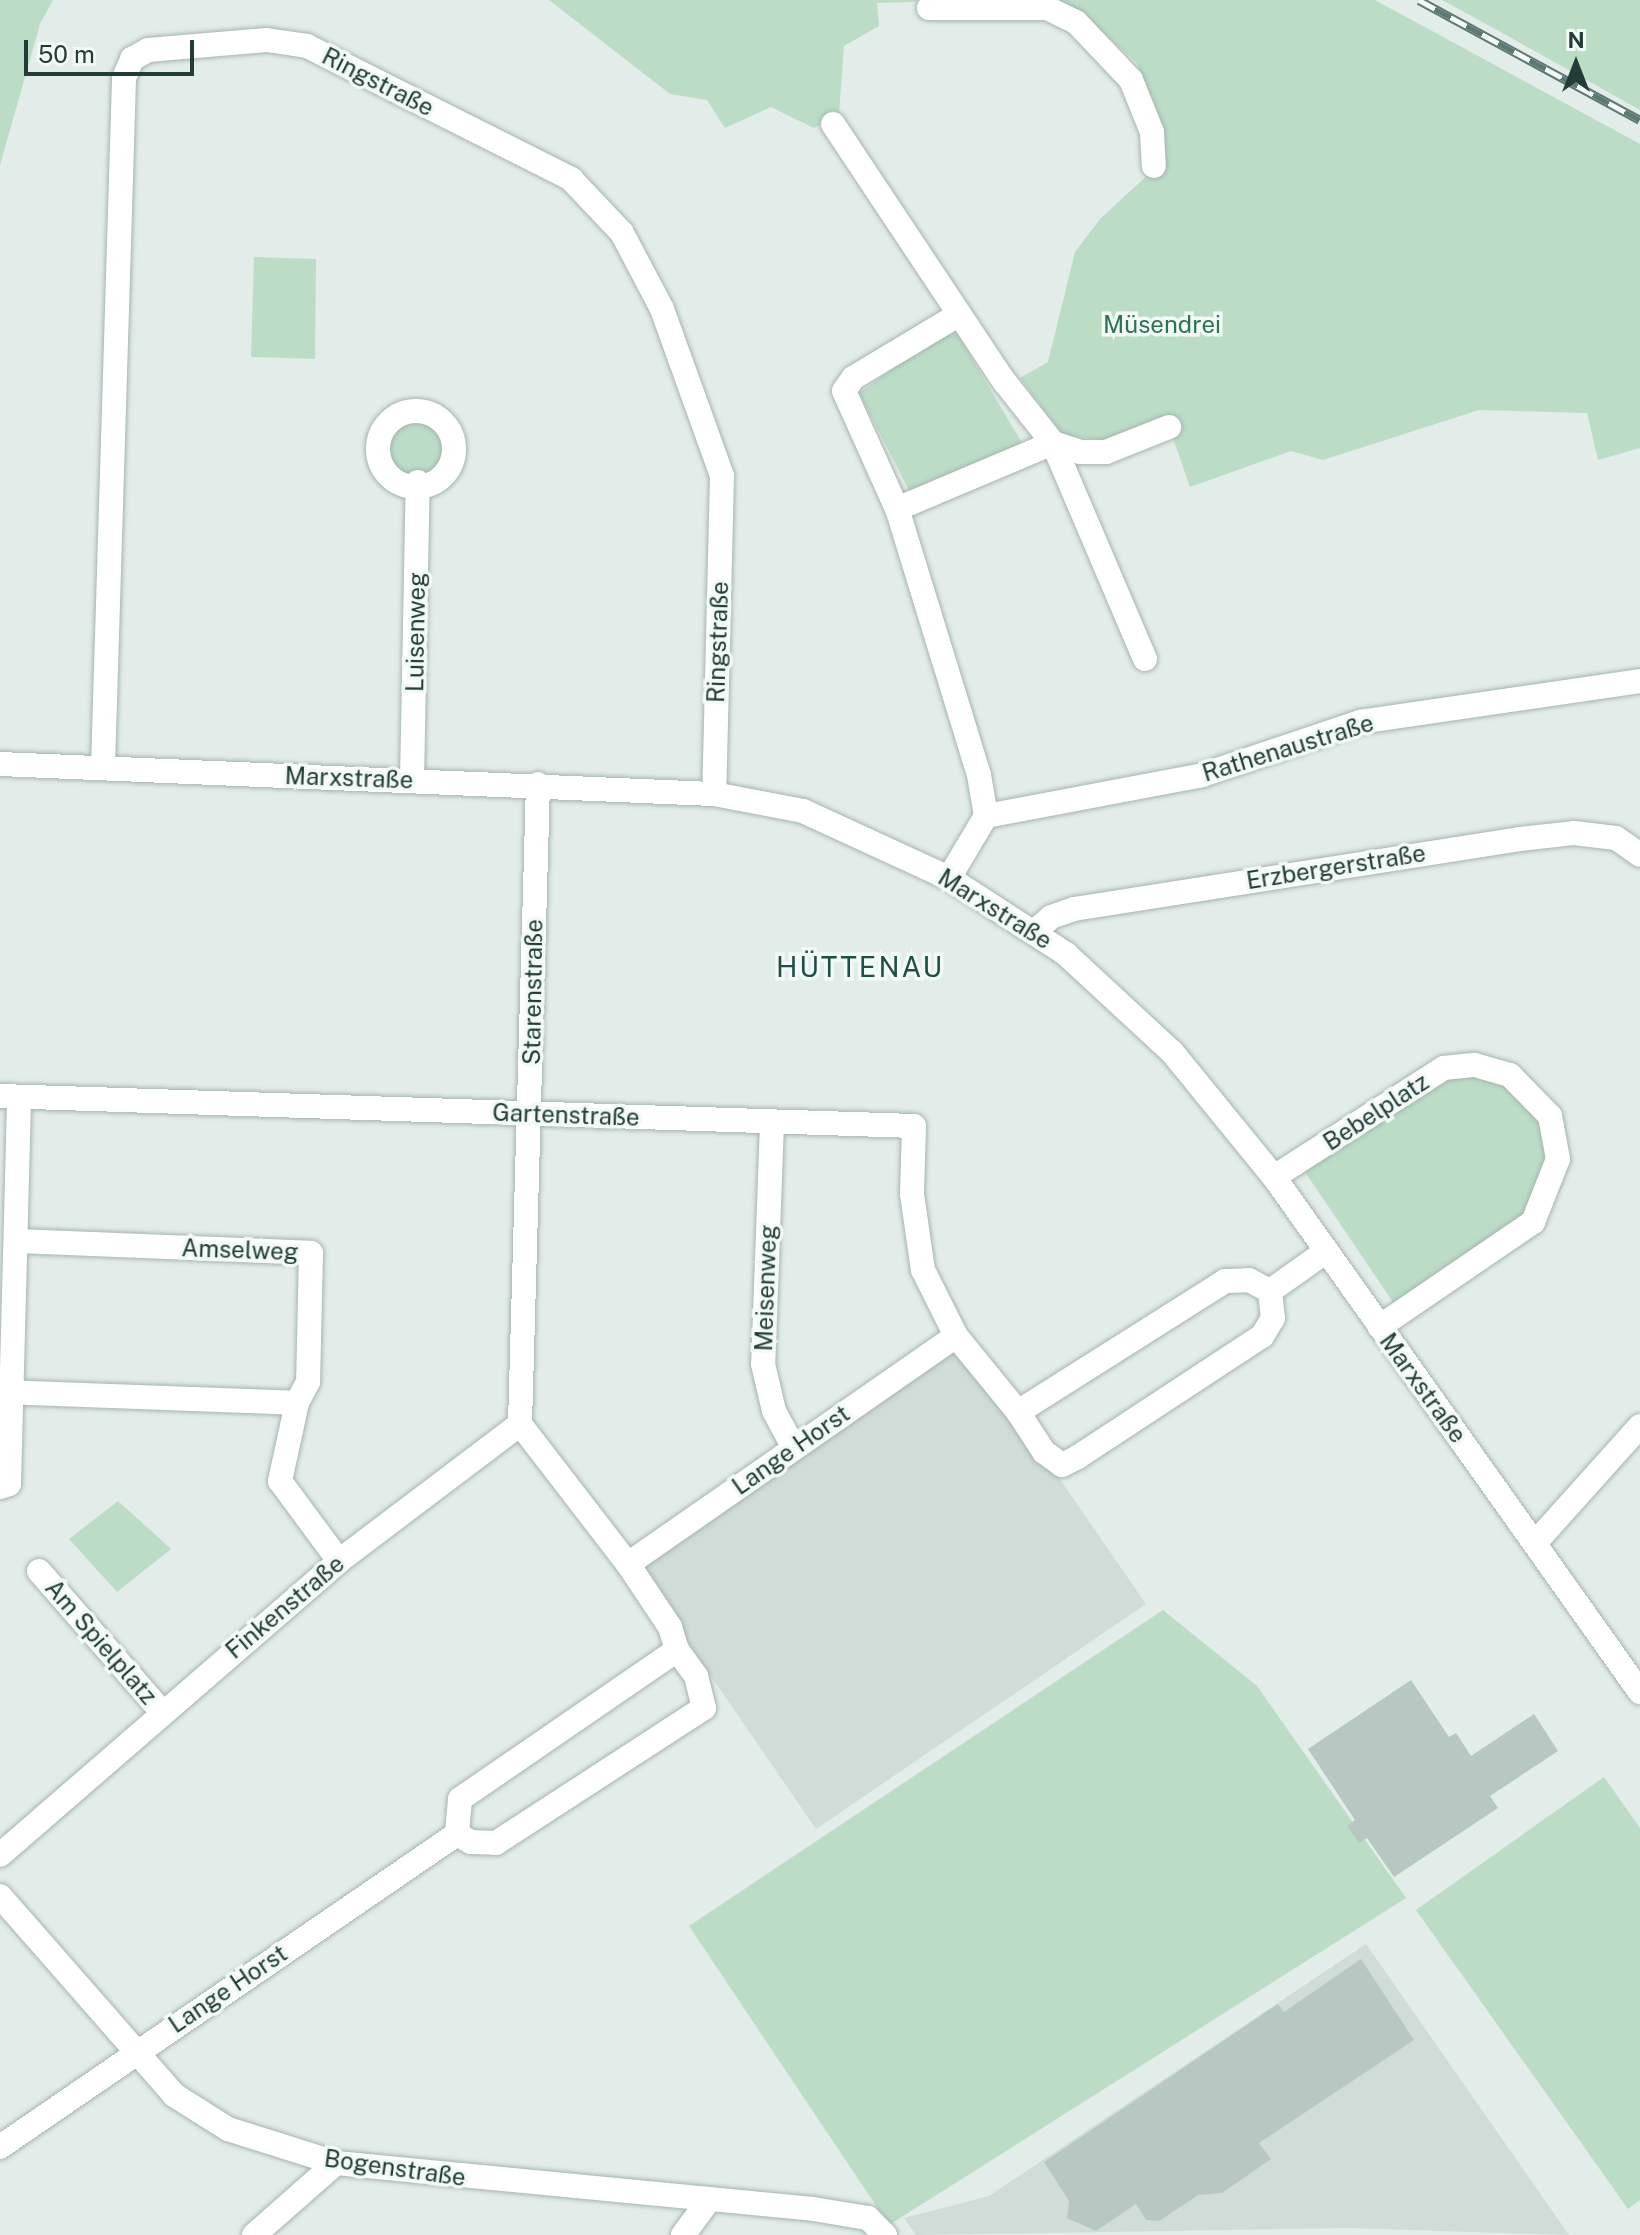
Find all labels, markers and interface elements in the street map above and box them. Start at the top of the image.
scale bar [28,24,198,74]
north arrow [1536,24,1616,104]
text: N [1567,27,1585,53]
text: 50 m [38,40,95,68]
street label: Ringstraße [317,42,439,122]
park label: Müsendrei [1103,311,1221,339]
street label: Luisenweg [401,572,431,692]
street label: Ringstraße [701,581,735,703]
street label: Rathenaustraße [1199,708,1377,788]
street label: Marxstraße [284,761,414,795]
street label: Erzbergerstraße [1244,839,1428,895]
street label: Marxstraße [933,863,1057,955]
street label: Starenstraße [517,919,549,1065]
district label: HÜTTENAU [776,950,944,984]
street label: Bebelplatz [1318,1067,1434,1157]
street label: Gartenstraße [492,1098,640,1132]
street label: Meisenweg [749,1224,783,1352]
street label: Amselweg [181,1234,299,1266]
street label: Marxstraße [1374,1328,1472,1448]
street label: Lange Horst [727,1399,855,1501]
street label: Finkenstraße [220,1549,350,1665]
street label: Am Spielplatz [39,1574,163,1710]
street label: Lange Horst [163,1939,293,2039]
street label: Bogenstraße [322,2144,468,2192]

